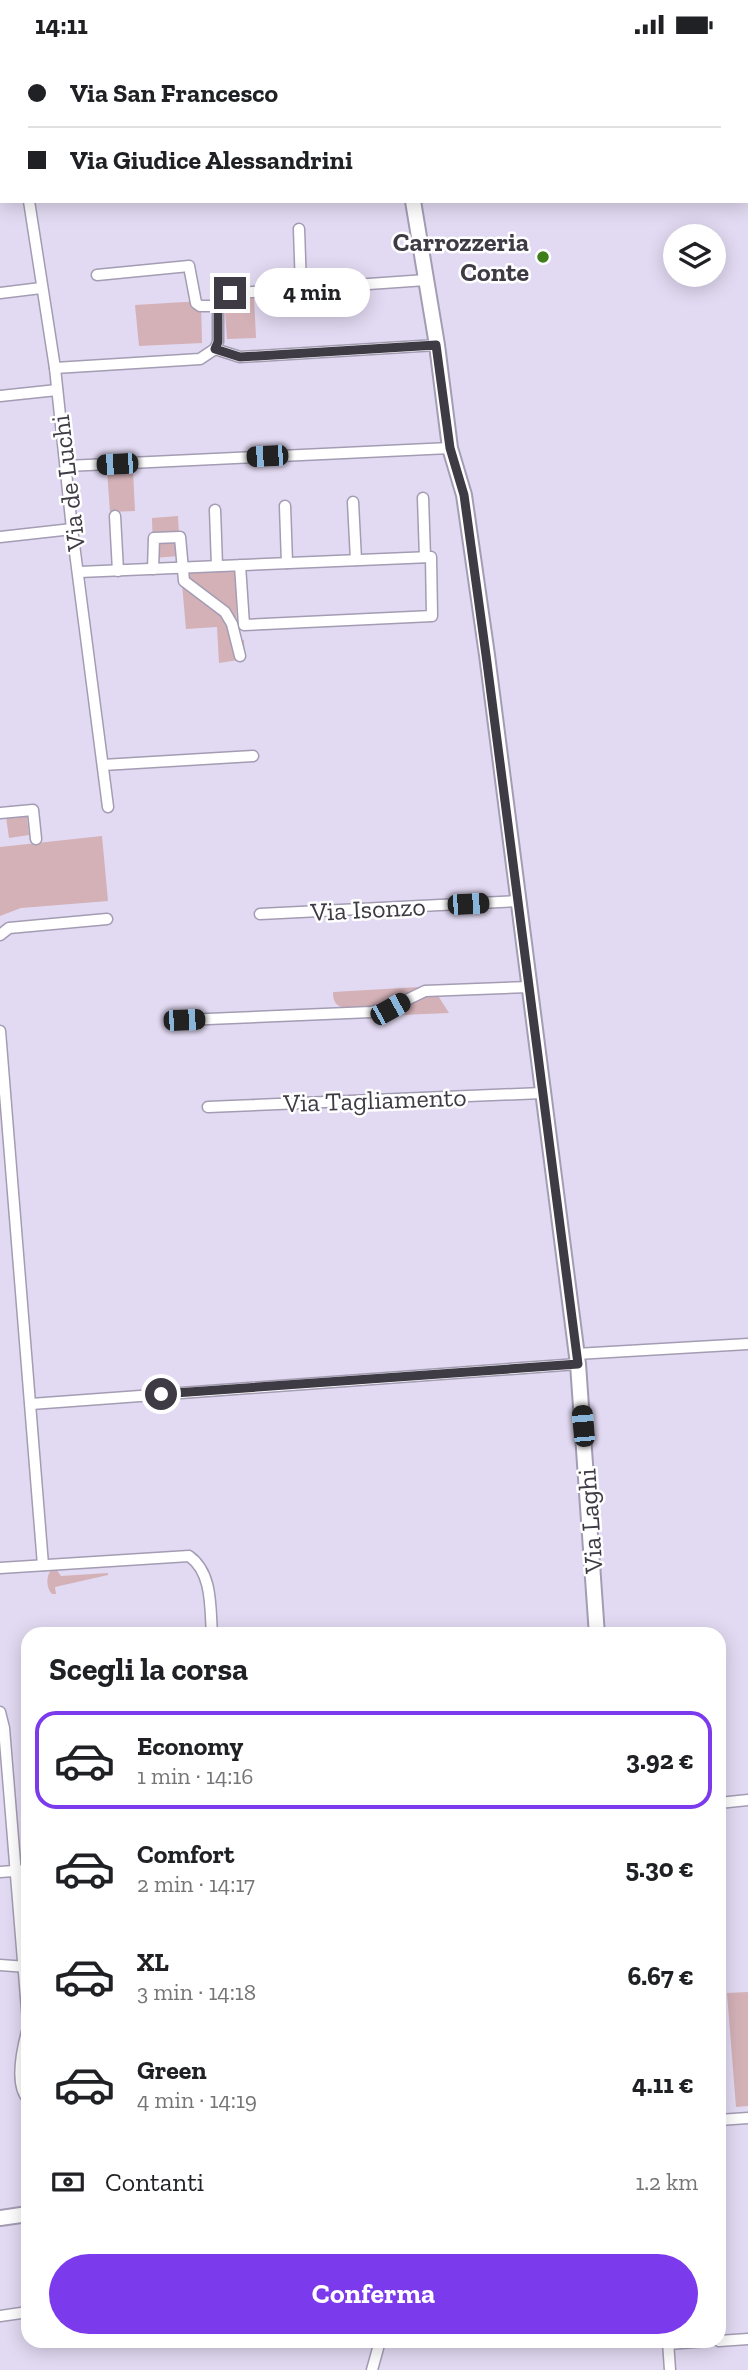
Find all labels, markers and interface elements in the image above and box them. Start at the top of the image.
text: 14:11 [35,9,88,41]
text: Via San Francesco [70,77,278,109]
text: Via Giudice Alessandrini [70,144,353,176]
map controls [663,224,726,287]
button: layers [663,224,726,287]
place label: Carrozzeria Conte [393,226,529,288]
marker: Carrozzeria Conte [535,249,551,265]
callout: 4 min [254,268,370,317]
route end [214,277,246,309]
text: 4 min [283,278,341,306]
street label: Via de Luchi [44,413,92,554]
car [246,444,289,468]
car [96,452,139,476]
street label: Via Isonzo [309,890,426,928]
car [447,892,490,916]
car [367,990,414,1028]
car [163,1009,206,1031]
street label: Via Tagliamento [282,1081,467,1119]
route start [145,1378,177,1410]
car [571,1404,596,1448]
street label: Via Laghi [570,1468,610,1575]
text: Scegli la corsa [49,1650,248,1688]
icon: car [53,1729,116,1792]
text: Economy [137,1730,243,1762]
text: 3.92 € [626,1744,694,1776]
text: 1 min · 14:16 [137,1762,254,1790]
icon: car [53,1837,116,1900]
text: Comfort [137,1838,234,1870]
text: 5.30 € [625,1852,694,1884]
text: 2 min · 14:17 [137,1870,255,1898]
icon: car [53,1945,116,2008]
text: XL [137,1946,169,1978]
text: 6.67 € [627,1960,694,1992]
text: 3 min · 14:18 [137,1978,256,2006]
icon: car [53,2053,116,2116]
text: Green [137,2054,207,2086]
text: 4.11 € [632,2068,694,2100]
text: 4 min · 14:19 [137,2086,257,2114]
icon: cash [49,2163,87,2201]
text: Contanti [105,2166,204,2198]
text: 1.2 km [635,2168,698,2196]
button: Conferma [49,2254,698,2334]

